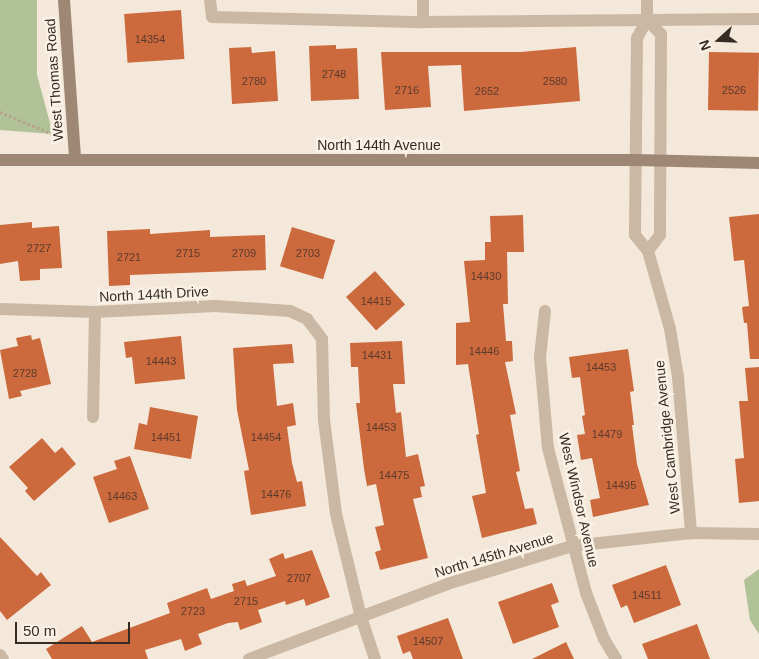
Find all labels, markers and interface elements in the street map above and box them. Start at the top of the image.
north arrow [694,15,744,65]
street label: West Thomas Road [41,18,67,142]
house number: 14354 [135,32,165,46]
text: N [696,38,714,53]
house number: 2748 [322,67,346,81]
house number: 2780 [242,74,266,88]
house number: 2580 [543,74,567,88]
house number: 2716 [395,83,419,97]
house number: 2526 [722,83,746,97]
house number: 2652 [475,84,499,98]
street label: North 144th Avenue [317,137,441,153]
house number: 2727 [27,241,51,255]
house number: 2715 [176,246,200,260]
house number: 2709 [232,246,256,260]
house number: 2703 [296,246,320,260]
house number: 2721 [117,250,141,264]
house number: 14430 [471,269,501,283]
street label: North 144th Drive [99,283,209,305]
house number: 14415 [361,294,391,308]
house number: 14446 [469,344,499,358]
house number: 14431 [362,348,392,362]
house number: 14443 [146,354,176,368]
street label: West Cambridge Avenue [651,359,683,515]
house number: 14453 [586,360,616,374]
house number: 2728 [13,366,37,380]
house number: 14453 [366,420,396,434]
house number: 14479 [592,427,622,441]
house number: 14451 [151,430,181,444]
house number: 14454 [251,430,281,444]
street label: West Windsor Avenue [555,431,603,569]
house number: 14475 [379,468,409,482]
house number: 14495 [606,478,636,492]
house number: 14476 [261,487,291,501]
house number: 14463 [107,489,137,503]
street label: North 145th Avenue [432,529,556,581]
house number: 2707 [287,571,311,585]
house number: 14511 [632,588,662,602]
house number: 2715 [234,594,258,608]
house number: 2723 [181,604,205,618]
scale bar [18,612,132,644]
text: 50 m [23,622,56,639]
house number: 14507 [413,634,443,648]

